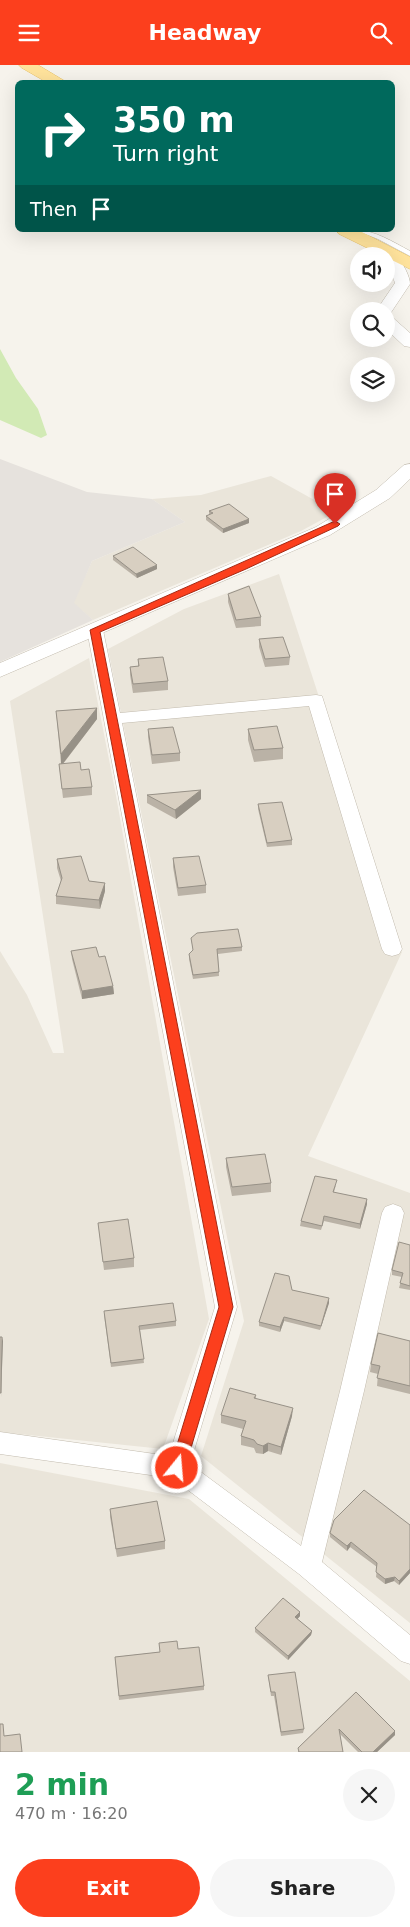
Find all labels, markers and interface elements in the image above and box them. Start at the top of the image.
icon: menu [15,19,43,47]
icon: search [367,19,395,47]
text: Headway [149,20,261,45]
icon: right [30,100,95,165]
text: 350 m [113,100,235,140]
text: Turn right [113,141,218,166]
icon: arrive [87,195,115,223]
text: Then [30,198,77,220]
map controls [350,247,395,402]
button: sound [350,247,395,292]
button: search [350,302,395,347]
button: layers [350,357,395,402]
pin [314,473,356,524]
icon: arrive [321,480,349,508]
position arrow [150,1441,202,1493]
text: 2 min [15,1767,109,1802]
button: close [343,1769,395,1821]
text: 470 m · 16:20 [15,1804,128,1823]
button: Exit [15,1859,200,1917]
button: Share [210,1859,395,1917]

